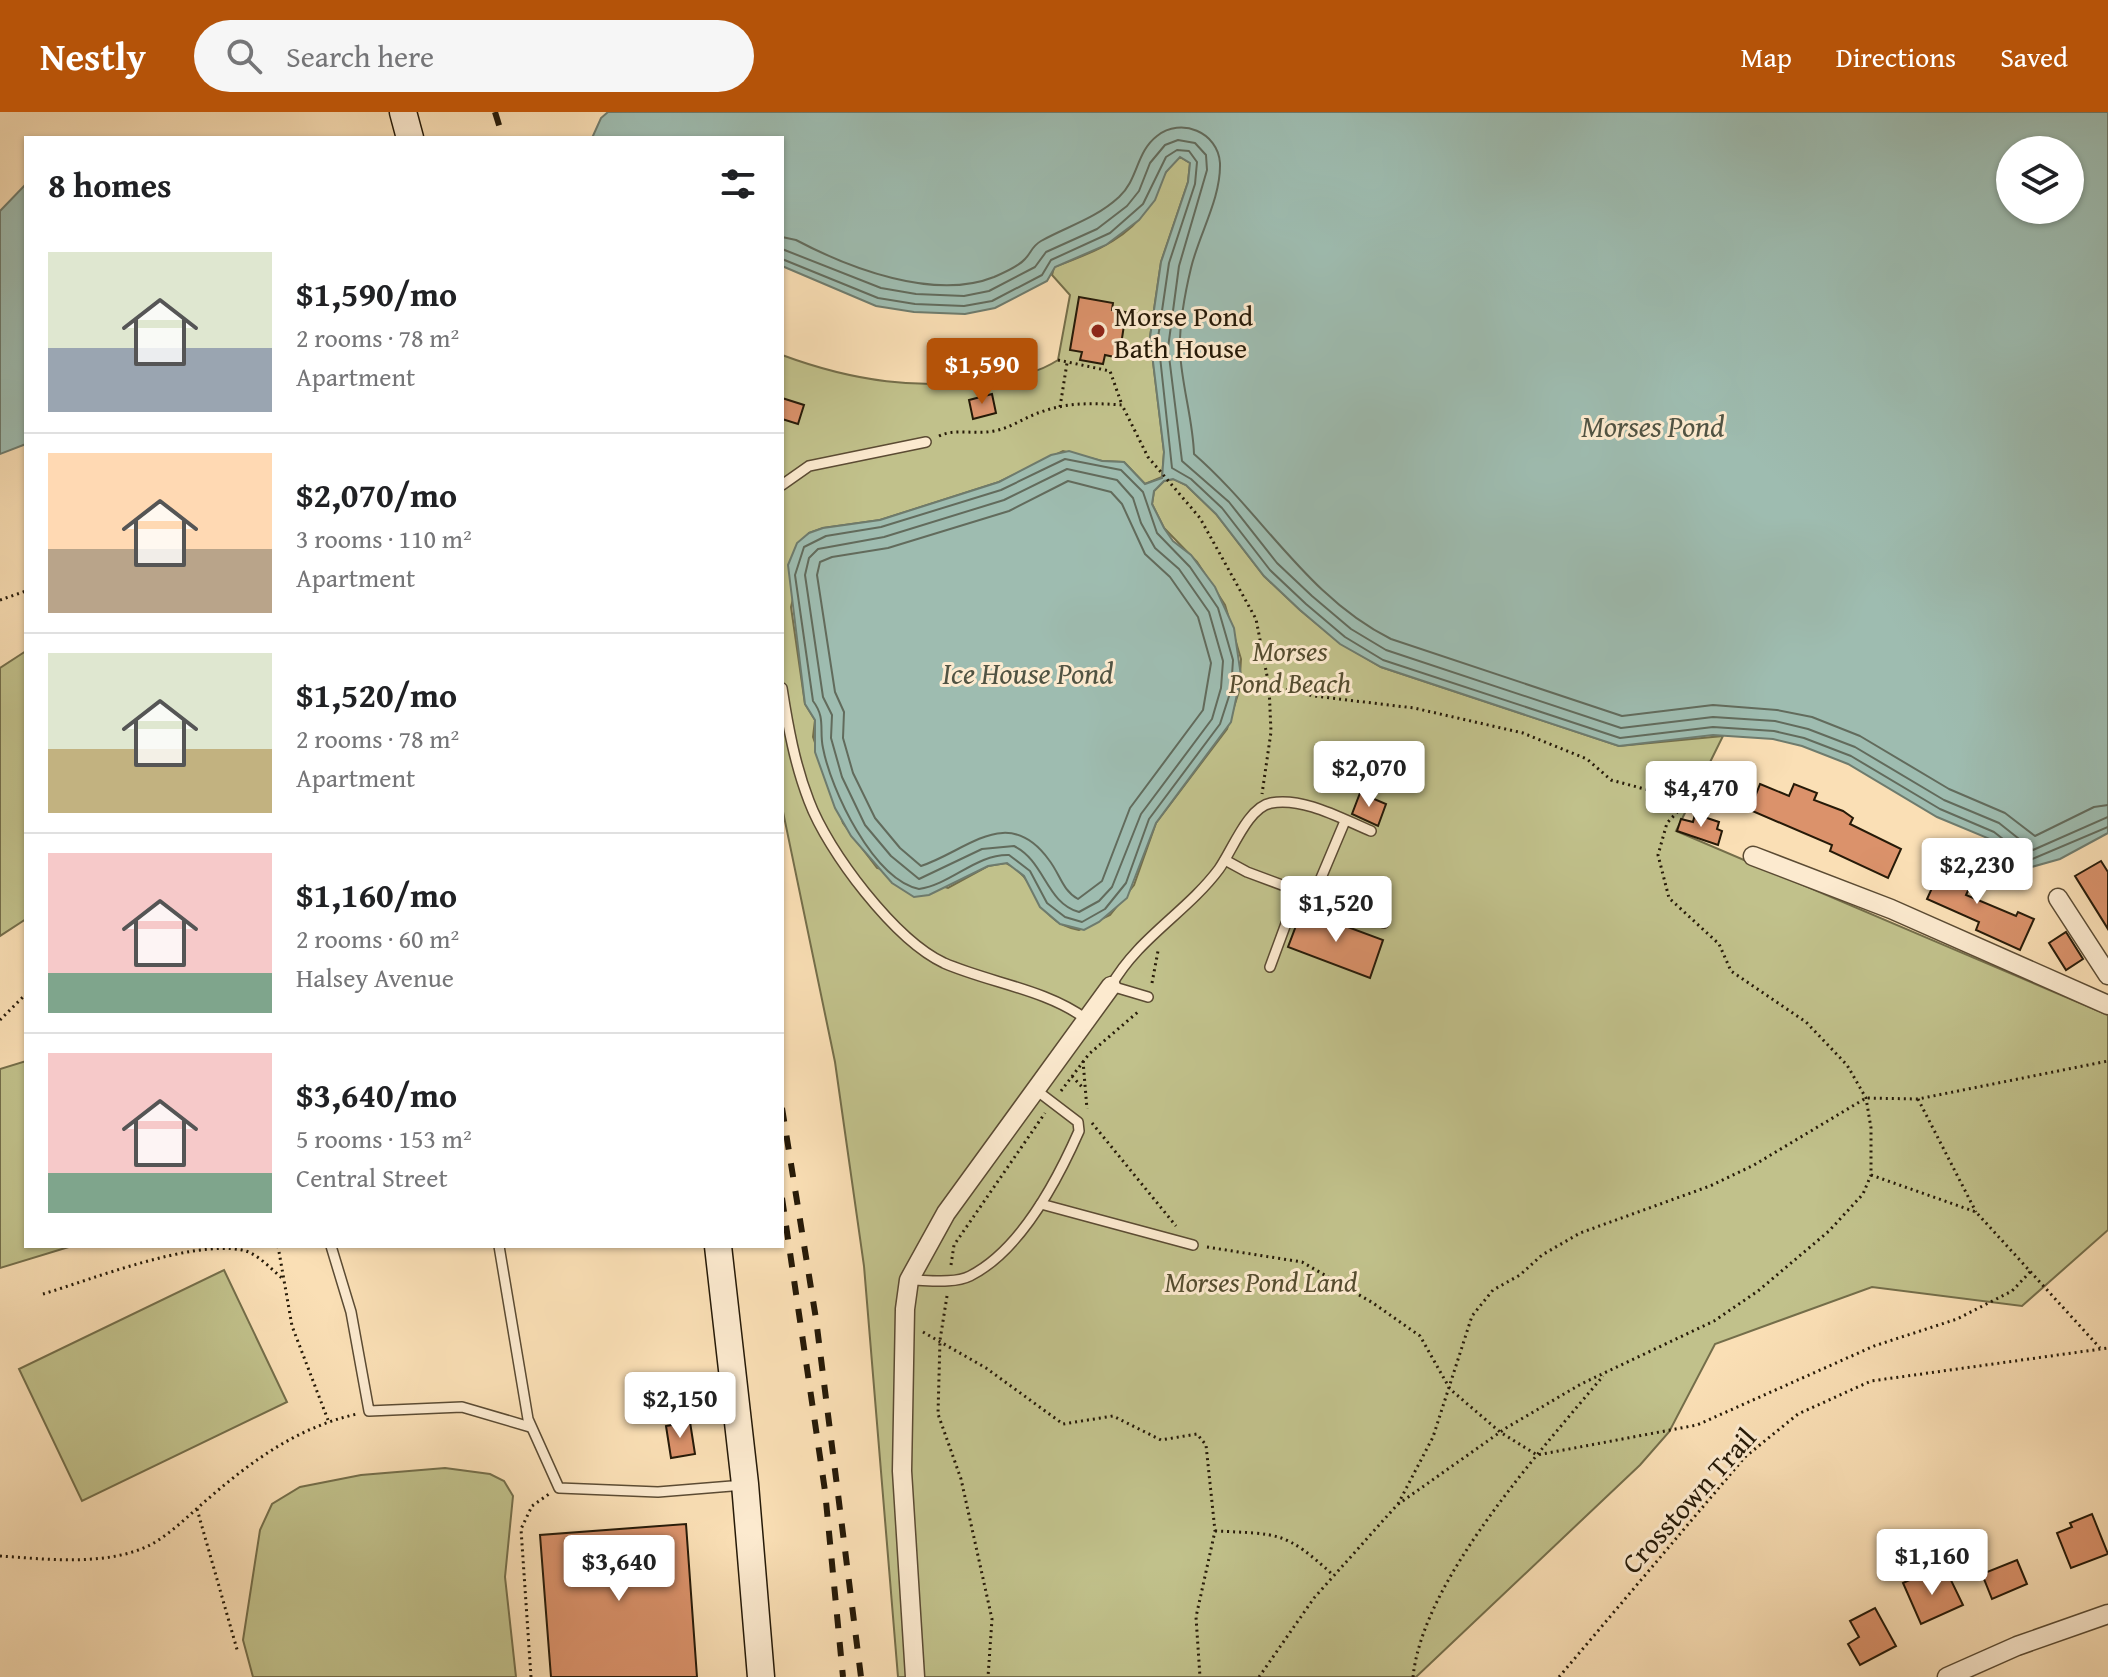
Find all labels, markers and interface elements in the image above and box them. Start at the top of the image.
search box [194,20,754,92]
text: Nestly [40,28,146,84]
icon: search [222,34,266,78]
text: Search here [286,34,434,78]
text: Map [1740,36,1792,77]
text: Directions [1836,36,1956,77]
text: Saved [2000,36,2068,77]
map controls [1996,136,2084,224]
button: layers [1996,136,2084,224]
text: 8 homes [48,160,172,209]
icon: filters [716,162,760,206]
text: $1,590/mo [296,269,457,318]
icon: home [112,284,208,380]
place label: Morse Pond Bath House [1114,295,1253,368]
text: 2 rooms · 78 m² [296,318,459,357]
marker: Morse Pond Bath House [1089,322,1107,340]
pin: $1,590 [917,338,1047,406]
text: $1,590 [945,344,1019,383]
text: Apartment [296,357,415,396]
water label: Morses Pond [1581,404,1725,448]
text: $2,070/mo [296,470,457,519]
icon: home [112,485,208,581]
text: 3 rooms · 110 m² [296,519,472,558]
text: Apartment [296,558,415,597]
park label: Morses Pond Beach [1228,630,1351,703]
water label: Ice House Pond [942,651,1114,695]
text: $1,520/mo [296,670,457,719]
icon: home [112,685,208,781]
text: 2 rooms · 78 m² [296,719,459,758]
pin: $2,070 [1304,741,1434,809]
text: $2,070 [1332,747,1406,786]
text: Apartment [296,758,415,797]
pin: $4,470 [1636,761,1766,829]
text: $4,470 [1664,767,1738,806]
pin: $2,230 [1912,838,2042,906]
text: $2,230 [1940,844,2014,883]
text: $1,160/mo [296,870,457,919]
pin: $1,520 [1271,876,1401,944]
text: $1,520 [1299,882,1373,921]
icon: home [112,885,208,981]
text: 2 rooms · 60 m² [296,919,459,958]
text: Halsey Avenue [296,958,454,997]
text: $3,640/mo [296,1070,457,1119]
icon: home [112,1085,208,1181]
text: 5 rooms · 153 m² [296,1119,472,1158]
text: Central Street [296,1158,448,1197]
park label: Morses Pond Land [1165,1261,1357,1302]
pin: $2,150 [615,1372,745,1440]
text: $2,150 [643,1378,717,1417]
street label: Crosstown Trail [1611,1418,1765,1582]
pin: $1,160 [1867,1529,1997,1597]
pin: $3,640 [554,1535,684,1603]
text: $1,160 [1895,1535,1969,1574]
text: $3,640 [582,1541,656,1580]

